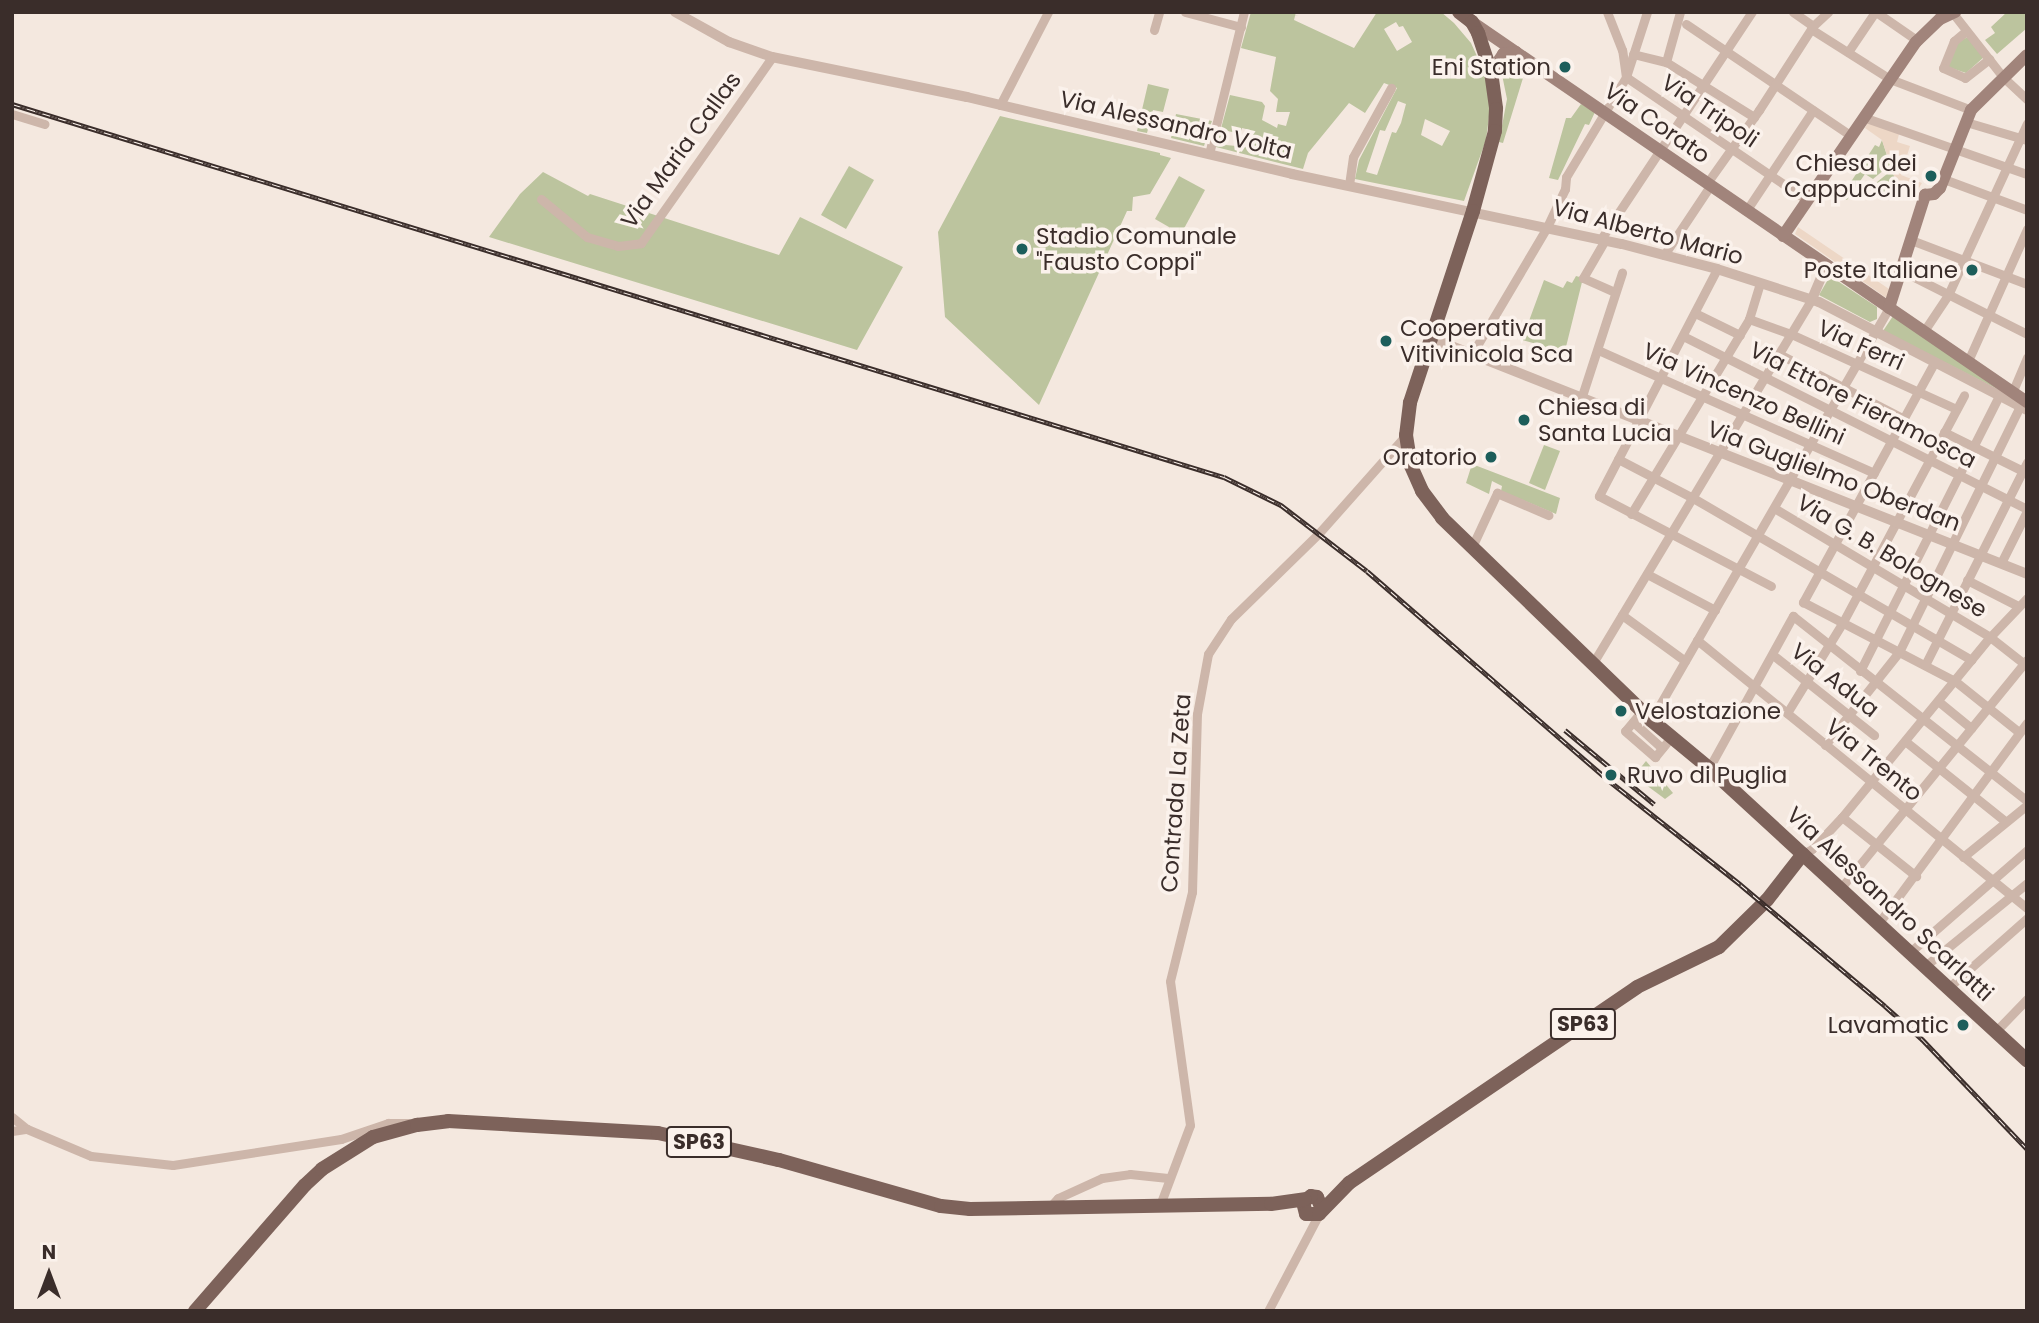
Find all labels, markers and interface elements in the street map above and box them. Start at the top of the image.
place label: Eni Station [1432,53,1551,81]
marker: Eni Station [1557,59,1573,75]
street label: Via Maria Callas [615,67,747,233]
street label: Via Tripoli [1656,68,1764,154]
street label: Via Corato [1599,77,1715,169]
street label: Via Alessandro Volta [1057,85,1295,165]
place label: Chiesa dei Cappuccini [1784,149,1917,203]
marker: Chiesa dei Cappuccini [1923,168,1939,184]
street label: Via Alberto Mario [1550,193,1746,271]
place label: Stadio Comunale "Fausto Coppi" [1036,222,1237,276]
marker: Stadio Comunale "Fausto Coppi" [1014,241,1030,257]
place label: Poste Italiane [1804,256,1958,284]
marker: Poste Italiane [1964,262,1980,278]
place label: Cooperativa Vitivinicola Sca [1400,314,1573,368]
street label: Via Ferri [1814,314,1908,376]
marker: Cooperativa Vitivinicola Sca [1378,333,1394,349]
street label: Via Ettore Fieramosca [1745,336,1981,474]
street label: Via Vincenzo Bellini [1638,337,1850,451]
place label: Chiesa di Santa Lucia [1538,393,1672,447]
marker: Chiesa di Santa Lucia [1516,412,1532,428]
street label: Via Guglielmo Oberdan [1703,415,1965,537]
place label: Oratorio [1383,443,1477,471]
marker: Oratorio [1483,449,1499,465]
street label: Via G. B. Bolognese [1792,488,1992,624]
street label: Via Adua [1785,637,1885,723]
street label: Contrada La Zeta [1155,693,1197,893]
place label: Velostazione [1635,697,1781,725]
marker: Velostazione [1613,703,1629,719]
street label: Via Trento [1820,713,1928,807]
place label: Ruvo di Puglia [1627,761,1787,789]
marker: Ruvo di Puglia [1601,765,1621,785]
street label: Via Alessandro Scarlatti [1781,801,1999,1007]
road number: SP63 [1550,1006,1616,1042]
place label: Lavamatic [1828,1011,1949,1039]
marker: Lavamatic [1955,1017,1971,1033]
road number: SP63 [666,1124,732,1160]
north arrow [14,1239,84,1309]
text: N [42,1239,56,1266]

